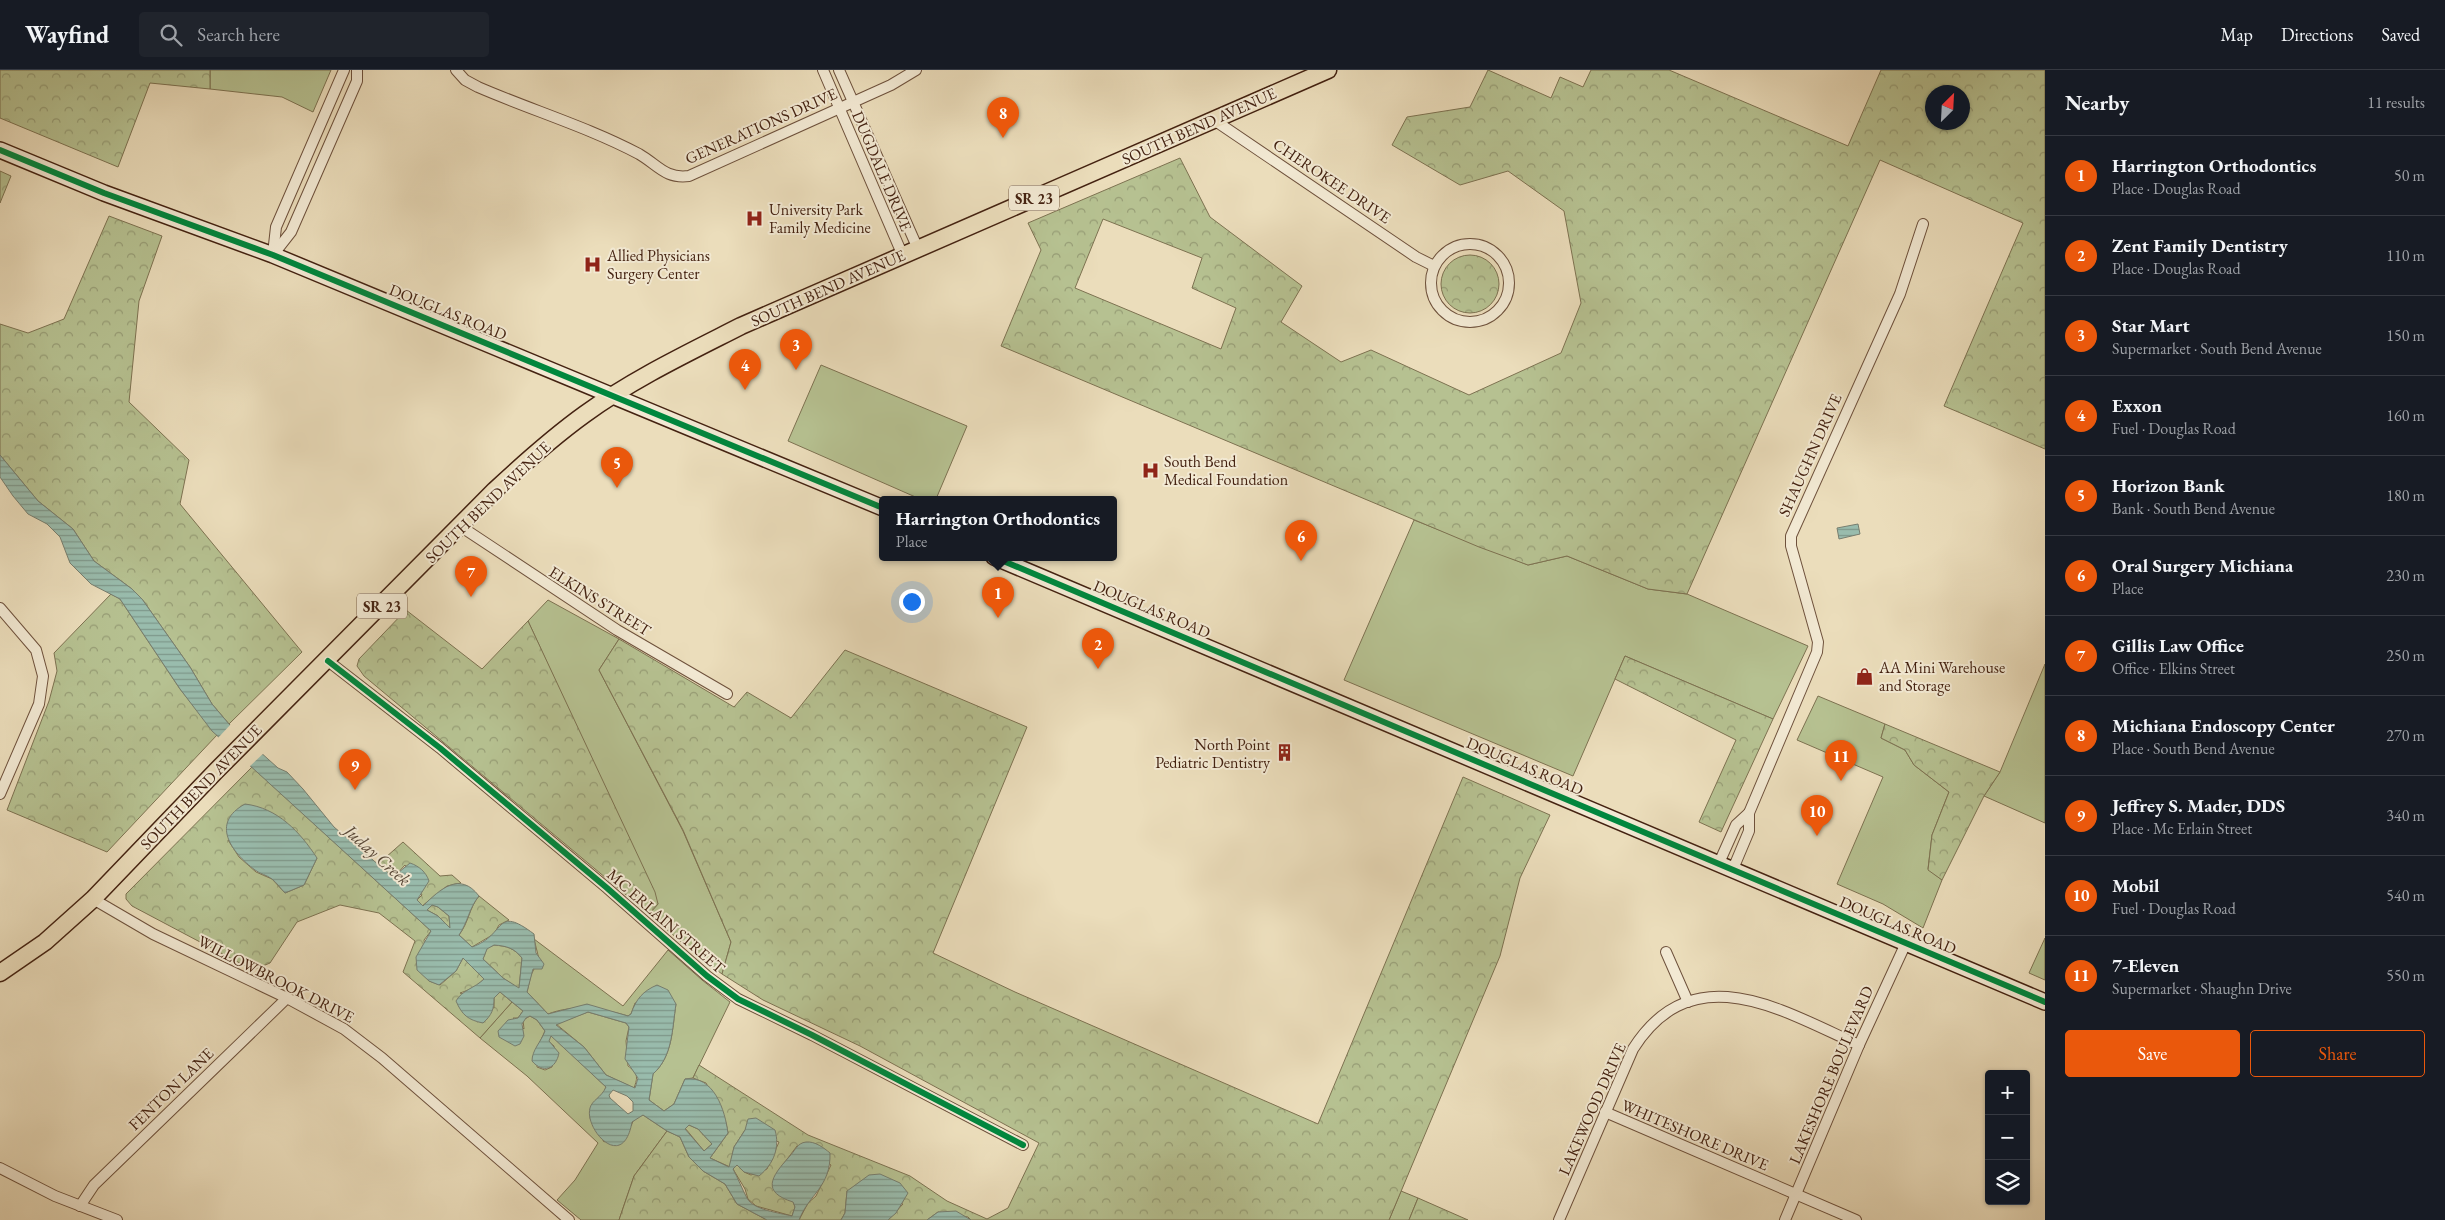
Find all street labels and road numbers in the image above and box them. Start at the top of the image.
street label: SOUTH BEND AVENUE [1119,82,1279,170]
street label: GENERATIONS DRIVE [682,83,840,169]
street label: DUGDALE DRIVE [847,108,917,234]
street label: CHEROKEE DRIVE [1269,134,1395,228]
road number: SR 23 [1009,186,1059,210]
street label: SOUTH BEND AVENUE [748,244,908,332]
street label: DOUGLAS ROAD [386,279,510,345]
street label: SHAUGHN DRIVE [1773,390,1847,520]
street label: SOUTH BEND AVENUE [421,437,555,567]
street label: ELKINS STREET [545,561,655,641]
street label: DOUGLAS ROAD [1090,575,1214,643]
road number: SR 23 [357,594,407,618]
street label: SOUTH BEND AVENUE [136,720,266,854]
street label: DOUGLAS ROAD [1463,732,1587,800]
street label: MC ERLAIN STREET [603,864,729,978]
street label: DOUGLAS ROAD [1836,891,1960,959]
street label: WILLOWBROOK DRIVE [194,930,358,1028]
street label: LAKESHORE BOULEVARD [1784,983,1878,1167]
street label: LAKEWOOD DRIVE [1553,1039,1631,1179]
street label: FENTON LANE [124,1043,218,1135]
street label: WHITESHORE DRIVE [1618,1095,1772,1175]

